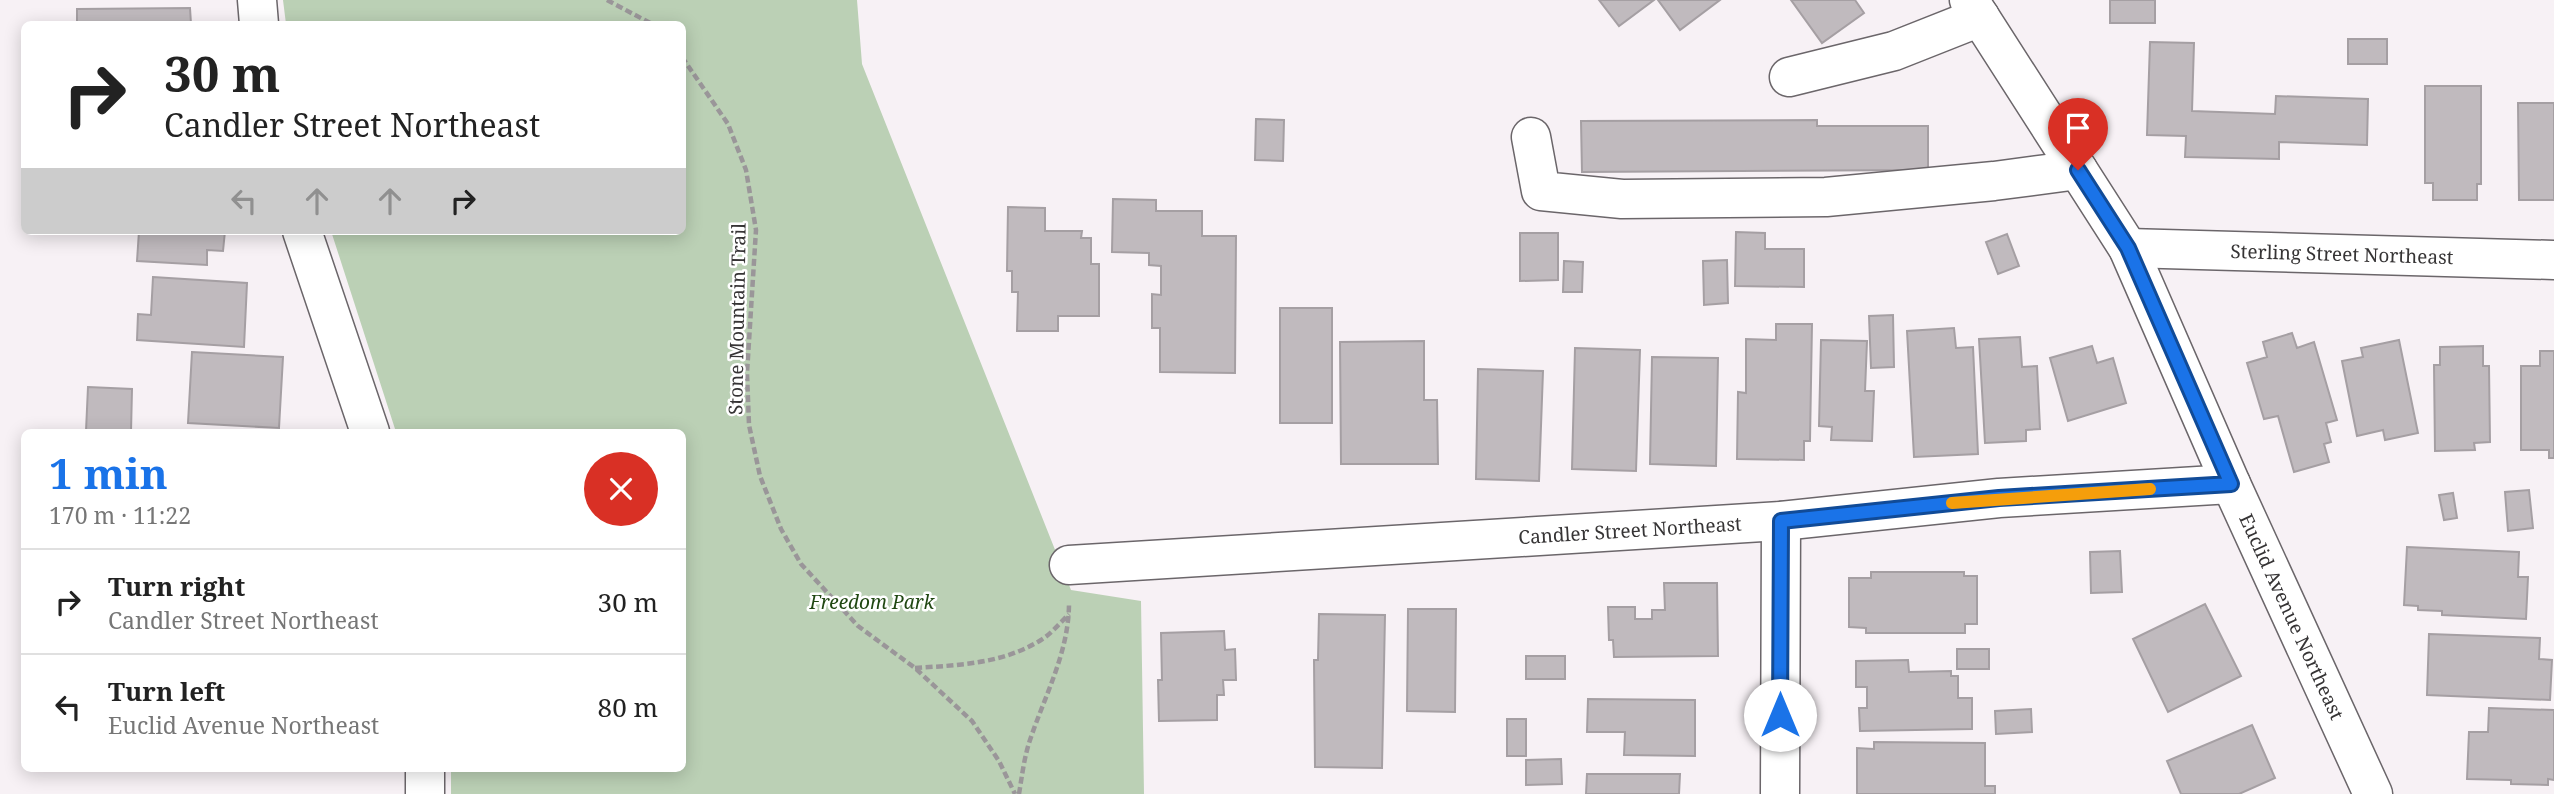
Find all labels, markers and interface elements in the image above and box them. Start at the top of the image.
text: 30 m [164,40,280,106]
icon: right [49,49,140,140]
pin [2048,98,2108,170]
text: Candler Street Northeast [164,103,540,146]
icon: arrive [2059,109,2097,147]
icon: left [225,182,263,220]
icon: ahead [298,182,336,220]
icon: ahead [371,182,409,220]
icon: right [444,182,482,220]
street label: Stone Mountain Trail [722,223,752,415]
street label: Sterling Street Northeast [2230,238,2454,270]
text: 1 min [49,444,168,501]
button: close [584,452,658,526]
text: 170 m · 11:22 [49,499,191,531]
street label: Euclid Avenue Northeast [2233,509,2350,724]
street label: Candler Street Northeast [1518,510,1743,550]
text: Turn right [108,568,245,604]
icon: right [49,583,87,621]
text: 30 m [598,584,658,620]
park label: Freedom Park [809,589,936,615]
text: Candler Street Northeast [108,604,378,636]
text: Turn left [108,673,225,709]
position arrow [1743,678,1817,752]
icon: left [49,688,87,726]
text: 80 m [598,689,658,725]
text: Euclid Avenue Northeast [108,709,379,741]

